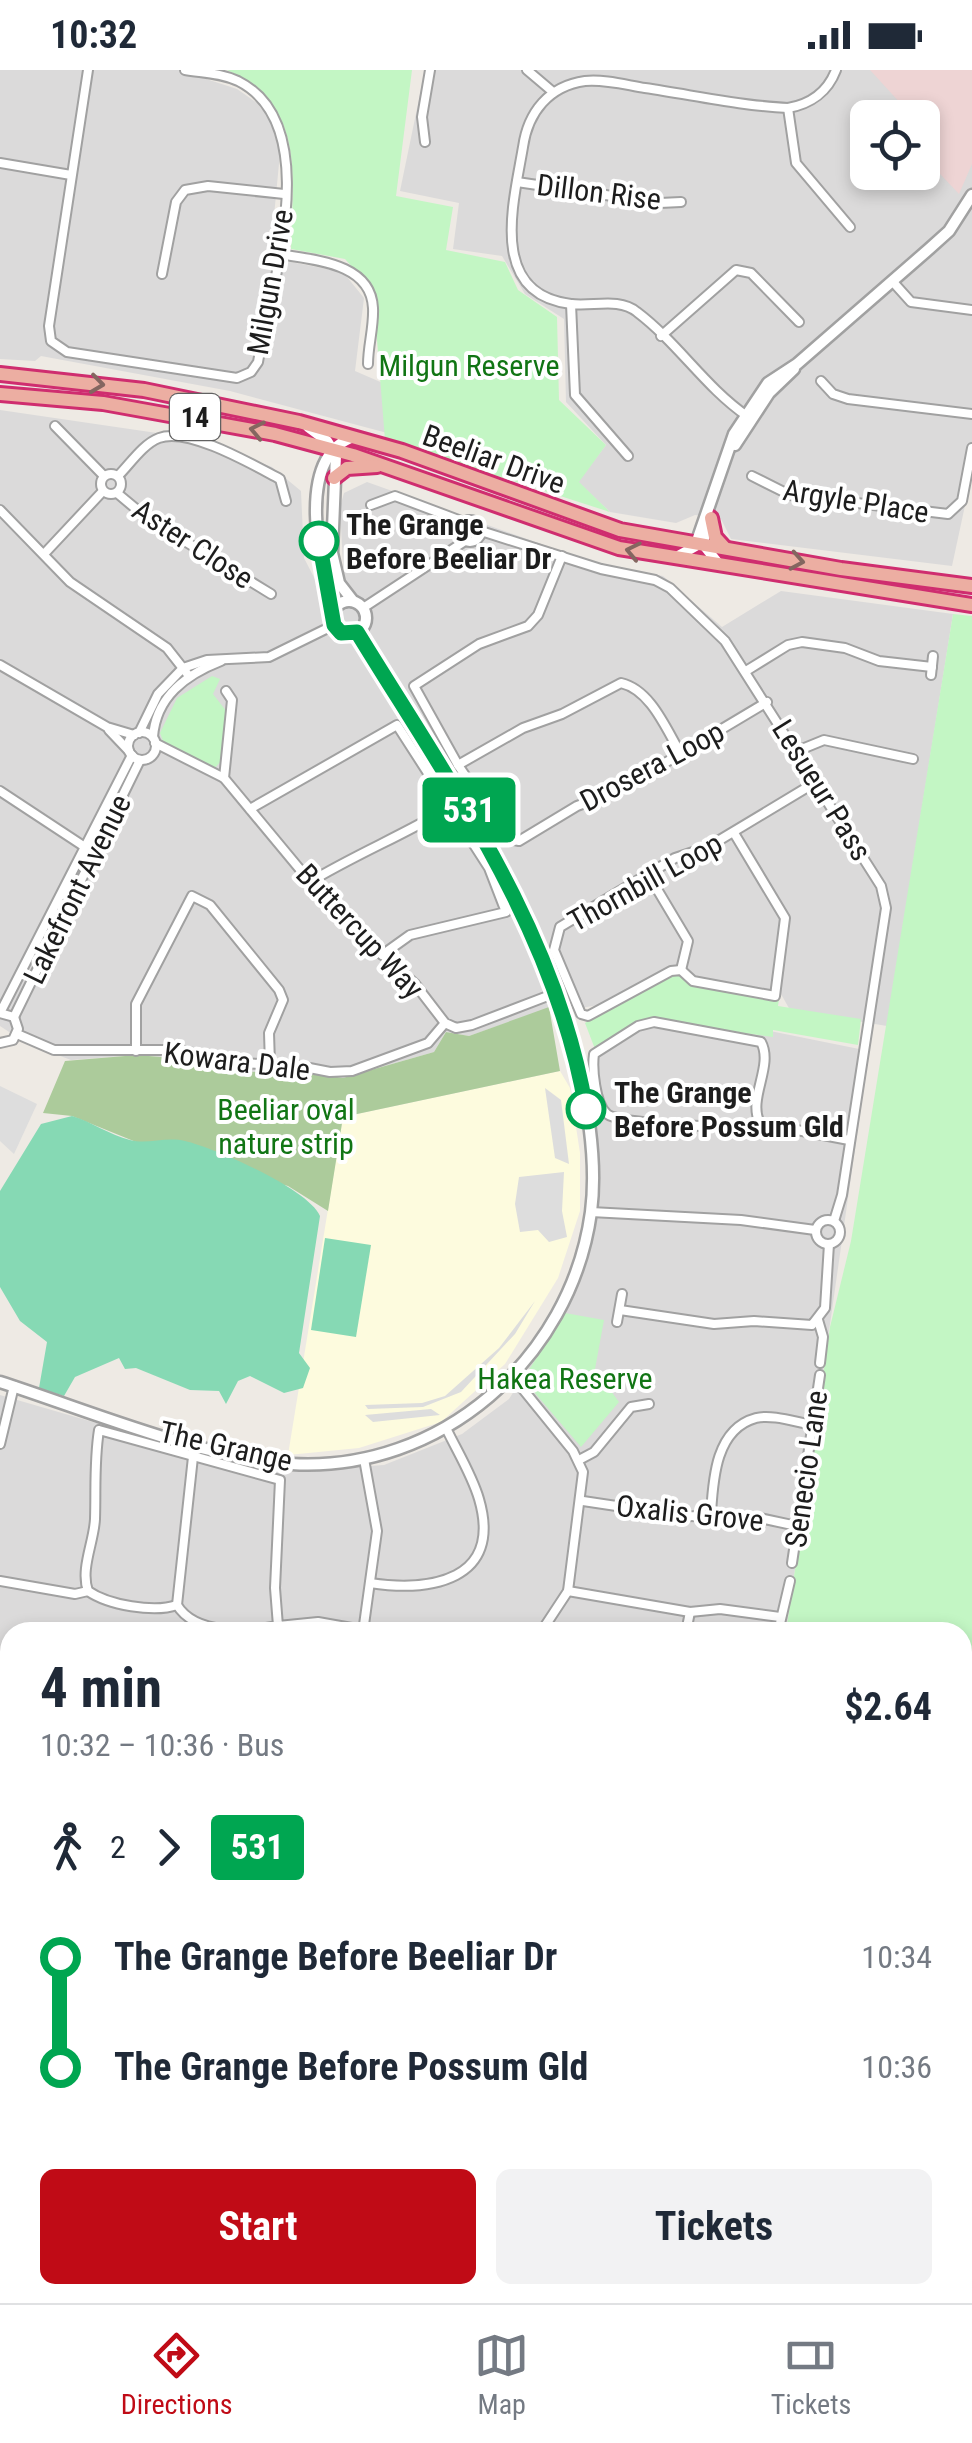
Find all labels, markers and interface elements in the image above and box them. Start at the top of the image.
text: 10:32 [50,13,137,57]
map controls [850,100,940,190]
button: locate [850,100,940,190]
street label: Dillon Rise [535,167,663,217]
street label: Milgun Drive [240,207,300,357]
park label: Milgun Reserve [379,348,559,383]
one-way arrow [89,373,105,394]
road number: 14 [170,394,220,440]
street label: Beeliar Drive [418,417,570,501]
one-way arrow [249,421,266,442]
street label: Argyle Place [781,472,931,530]
street label: Aster Close [126,492,260,596]
place label: The Grange Before Beeliar Dr [346,507,551,576]
marker: The Grange Before Beeliar Dr [300,522,338,560]
one-way arrow [625,542,642,563]
one-way arrow [789,550,805,571]
street label: Lesueur Pass [765,713,879,867]
street label: Drosera Loop [574,714,730,818]
line badge: 531 [412,778,526,842]
street label: Lakefront Avenue [16,789,138,989]
text: 531 [442,790,496,831]
street label: Thornbill Loop [562,825,728,939]
street label: Buttercup Way [289,857,431,1005]
street label: Kowara Dale [162,1035,312,1087]
place label: The Grange Before Possum Gld [614,1075,844,1144]
marker: The Grange Before Possum Gld [567,1090,605,1128]
park label: Beeliar oval nature strip [217,1092,355,1161]
park label: Hakea Reserve [477,1361,653,1396]
street label: Senecio Lane [778,1388,834,1550]
street label: The Grange [156,1414,296,1478]
street label: Oxalis Grove [615,1488,765,1538]
text: 4 min [40,1656,162,1720]
text: $2.64 [844,1685,932,1729]
text: 10:32 – 10:36 · Bus [40,1726,284,1764]
icon: walk [40,1820,95,1875]
icon: forward [141,1820,196,1875]
text: 531 [231,1827,284,1868]
text: 2 [110,1828,126,1866]
text: The Grange Before Beeliar Dr [114,1935,557,1979]
text: 10:34 [861,1938,932,1976]
text: The Grange Before Possum Gld [114,2045,588,2089]
text: 10:36 [861,2048,932,2086]
button: Start [40,2169,476,2284]
button: Tickets [496,2169,932,2284]
tab: Directions [121,2328,233,2421]
tab: Map [474,2328,529,2421]
tab: Tickets [771,2328,851,2421]

